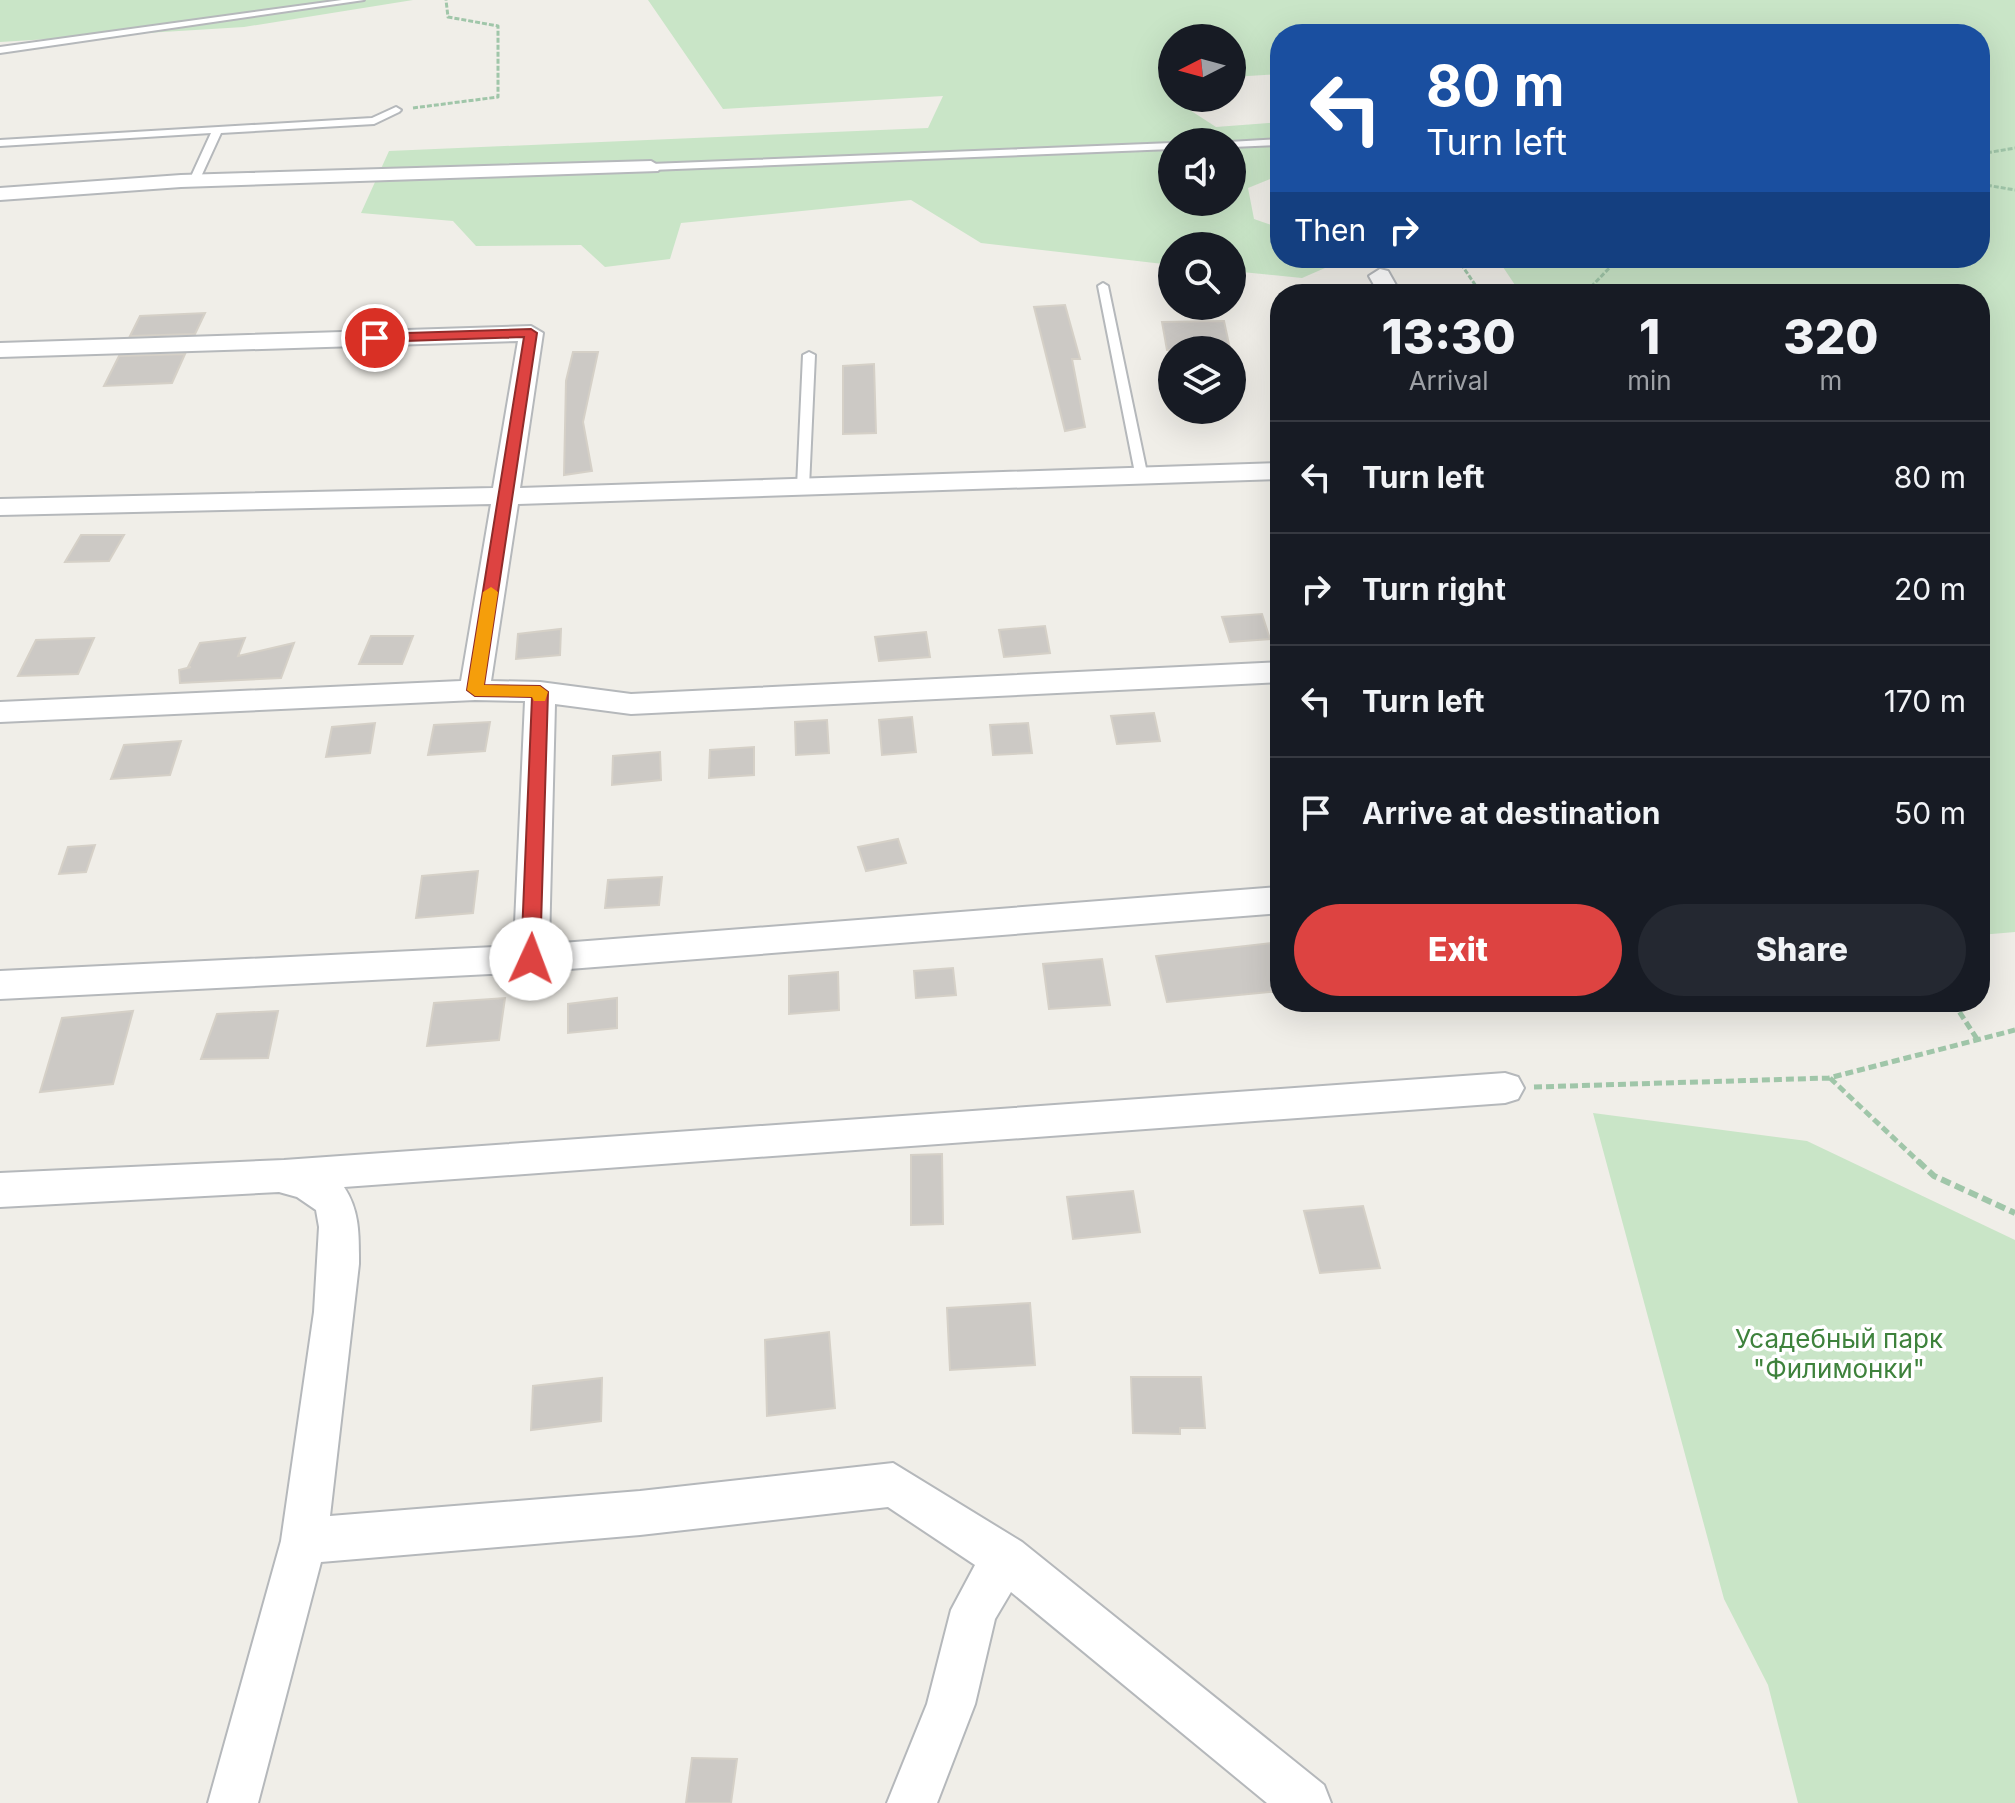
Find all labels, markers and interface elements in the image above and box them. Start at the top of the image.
north arrow [1158,24,1246,112]
map controls [1158,24,1246,424]
text: 80 m [1426,52,1565,120]
icon: left [1294,56,1398,160]
text: Turn left [1426,120,1567,164]
button: sound [1158,128,1246,216]
icon: right [1382,208,1426,252]
text: Then [1294,212,1366,248]
button: search [1158,232,1246,320]
pin [341,304,409,372]
text: 13:30 [1381,307,1516,366]
text: 1 [1639,307,1660,366]
text: 320 [1783,307,1879,366]
icon: arrive [353,316,397,360]
button: layers [1158,336,1246,424]
text: Arrival [1409,365,1489,396]
text: min [1627,365,1672,396]
text: m [1819,365,1842,396]
icon: left [1294,455,1338,499]
text: Turn left [1362,459,1484,495]
text: 80 m [1894,459,1966,495]
icon: right [1294,567,1338,611]
text: Turn right [1362,571,1506,607]
text: 20 m [1894,571,1966,607]
icon: left [1294,679,1338,723]
text: Turn left [1362,683,1484,719]
text: 170 m [1884,683,1966,719]
icon: arrive [1294,791,1338,835]
text: Arrive at destination [1362,795,1660,831]
text: 50 m [1894,795,1966,831]
button: Exit [1294,904,1622,996]
button: Share [1638,904,1966,996]
position arrow [489,917,573,1001]
park label: Усадебный парк "Филимонки" [1735,1323,1943,1384]

